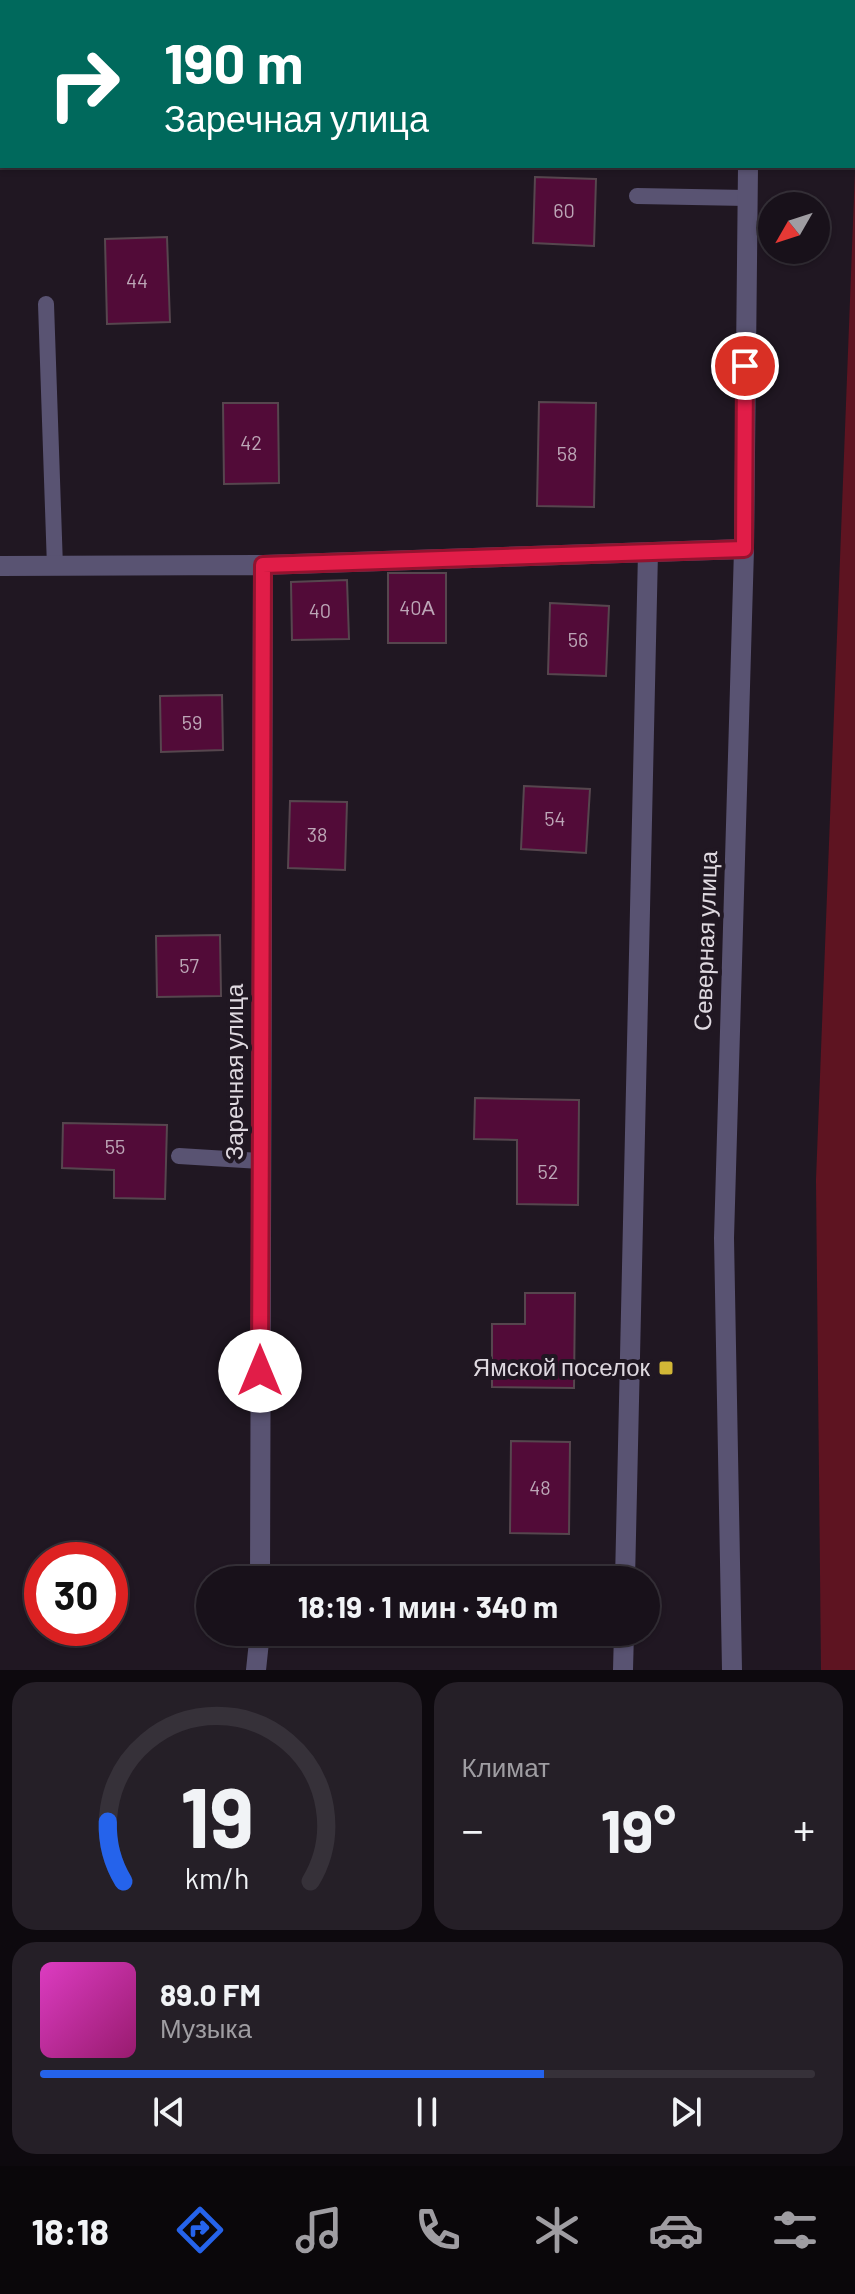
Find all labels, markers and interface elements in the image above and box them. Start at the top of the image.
text: 190 m [164,28,303,95]
icon: right [32,32,136,136]
text: Заречная улица [164,96,429,139]
north arrow [758,192,830,264]
map controls [758,192,830,264]
house number: 60 [553,198,575,222]
house number: 44 [126,268,148,292]
pin [711,332,779,400]
icon: arrive [723,344,767,388]
house number: 42 [240,430,262,454]
house number: 58 [557,441,577,465]
house number: 40А [399,595,435,619]
house number: 40 [309,598,331,622]
house number: 56 [568,627,588,651]
house number: 59 [182,710,202,734]
house number: 54 [544,806,566,830]
house number: 38 [307,822,327,846]
street label: Северная улица [687,850,722,1032]
house number: 57 [179,953,199,977]
street label: Заречная улица [219,983,248,1160]
house number: 55 [105,1134,125,1158]
house number: 52 [538,1159,559,1183]
position arrow [218,1329,302,1413]
place label: Ямской поселок [473,1352,650,1381]
marker: Ямской поселок [657,1359,675,1377]
house number: 48 [529,1475,551,1499]
speed limit sign: 30 [24,1542,128,1646]
text: 18:19 · 1 мин · 340 m [298,1588,558,1624]
text: Климат [462,1751,550,1782]
text: 19 [180,1765,254,1865]
text: 19° [600,1793,676,1865]
text: − [462,1802,484,1855]
text: + [793,1802,815,1855]
text: km/h [184,1860,249,1895]
text: 89.0 FM [160,1976,261,2012]
text: Музыка [160,2012,252,2043]
icon: previous [147,2090,191,2134]
icon: pause [405,2090,449,2134]
icon: next [664,2090,708,2134]
icon: directions [172,2202,228,2258]
icon: music [291,2202,347,2258]
icon: phone [410,2202,466,2258]
icon: climate [529,2202,585,2258]
icon: car [648,2202,704,2258]
icon: filters [767,2202,823,2258]
text: 18:18 [32,2209,109,2252]

